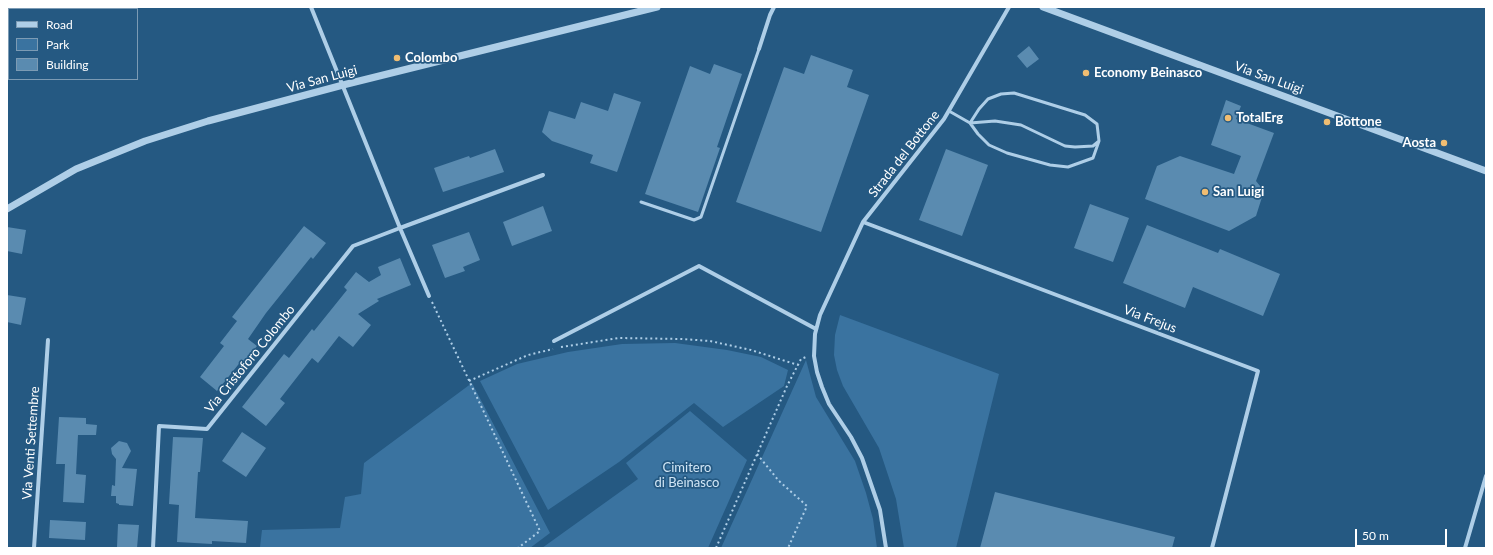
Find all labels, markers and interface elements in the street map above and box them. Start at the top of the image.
legend [8,8,138,80]
text: Road [46,17,73,32]
text: Park [46,37,69,52]
place label: Colombo [405,50,457,66]
marker: Colombo [392,53,402,63]
text: Building [46,57,89,72]
street label: Via San Luigi [1232,58,1306,98]
street label: Via San Luigi [285,62,359,96]
place label: Economy Beinasco [1094,65,1202,81]
marker: Economy Beinasco [1081,68,1091,78]
street label: Strada del Bottone [865,107,943,201]
place label: TotalErg [1236,110,1283,126]
marker: TotalErg [1223,113,1233,123]
place label: Bottone [1335,114,1382,130]
marker: Bottone [1322,117,1332,127]
place label: Aosta [1403,135,1436,151]
marker: Aosta [1439,138,1449,148]
place label: San Luigi [1213,184,1264,200]
marker: San Luigi [1200,187,1210,197]
street label: Via Cristoforo Colombo [202,302,298,416]
street label: Via Frejus [1121,302,1179,336]
street label: Via Venti Settembre [19,386,43,500]
park label: Cimitero di Beinasco [655,460,719,491]
scale bar [1357,521,1449,547]
text: 50 m [1362,528,1389,543]

